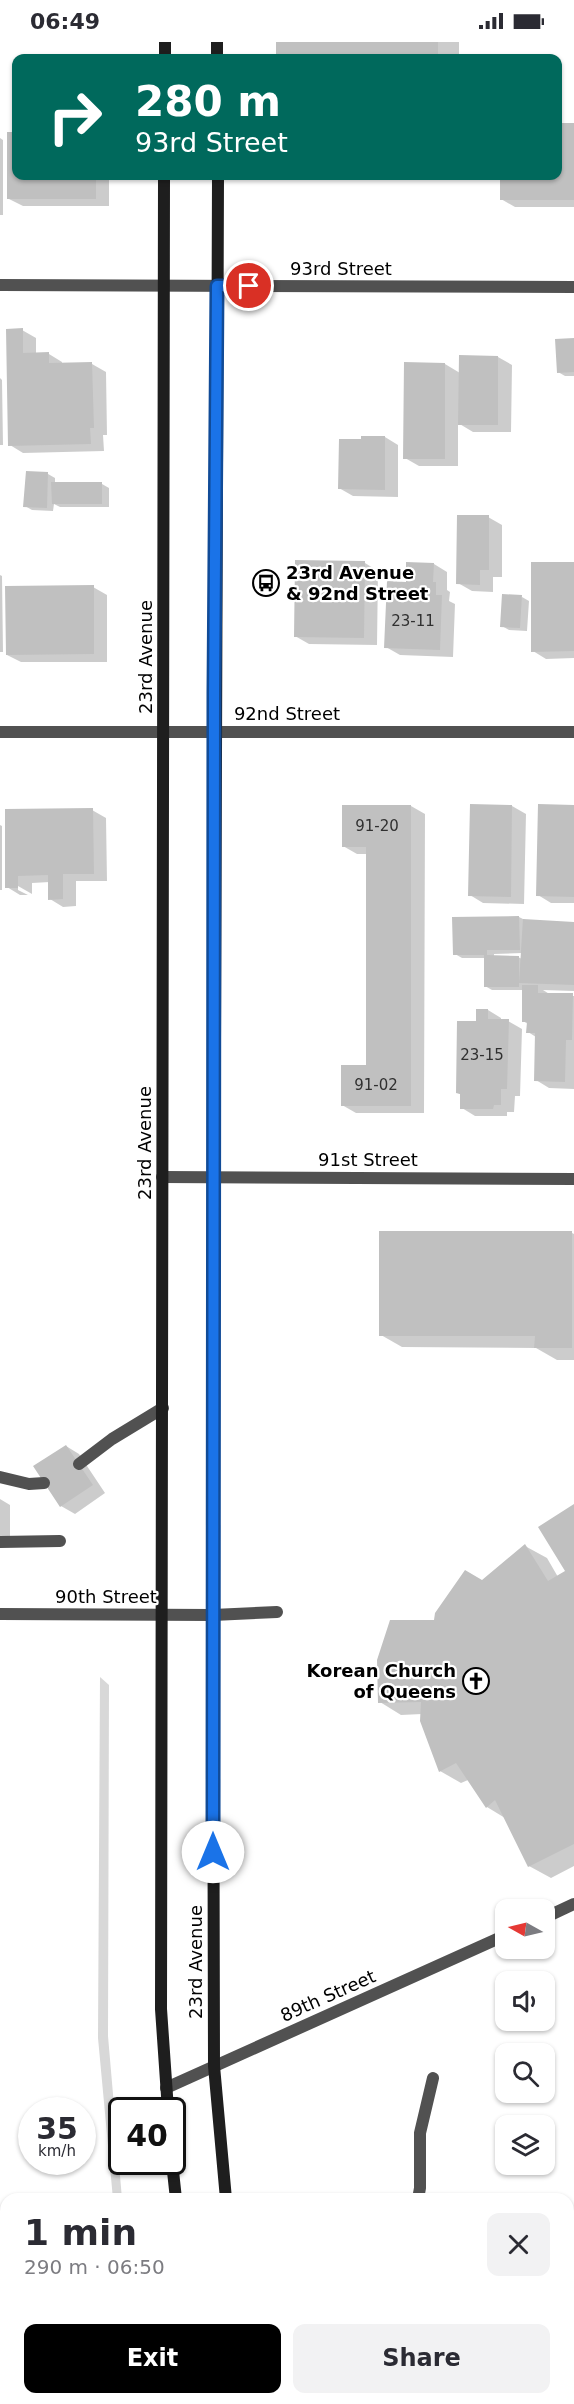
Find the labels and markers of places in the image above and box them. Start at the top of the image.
pin [223,260,274,311]
place label: 23rd Avenue & 92nd Street [286,562,429,604]
bus stop icon: 23rd Avenue & 92nd Street [251,568,281,598]
place label: Korean Church of Queens [306,1660,456,1702]
church icon: Korean Church of Queens [461,1666,491,1696]

